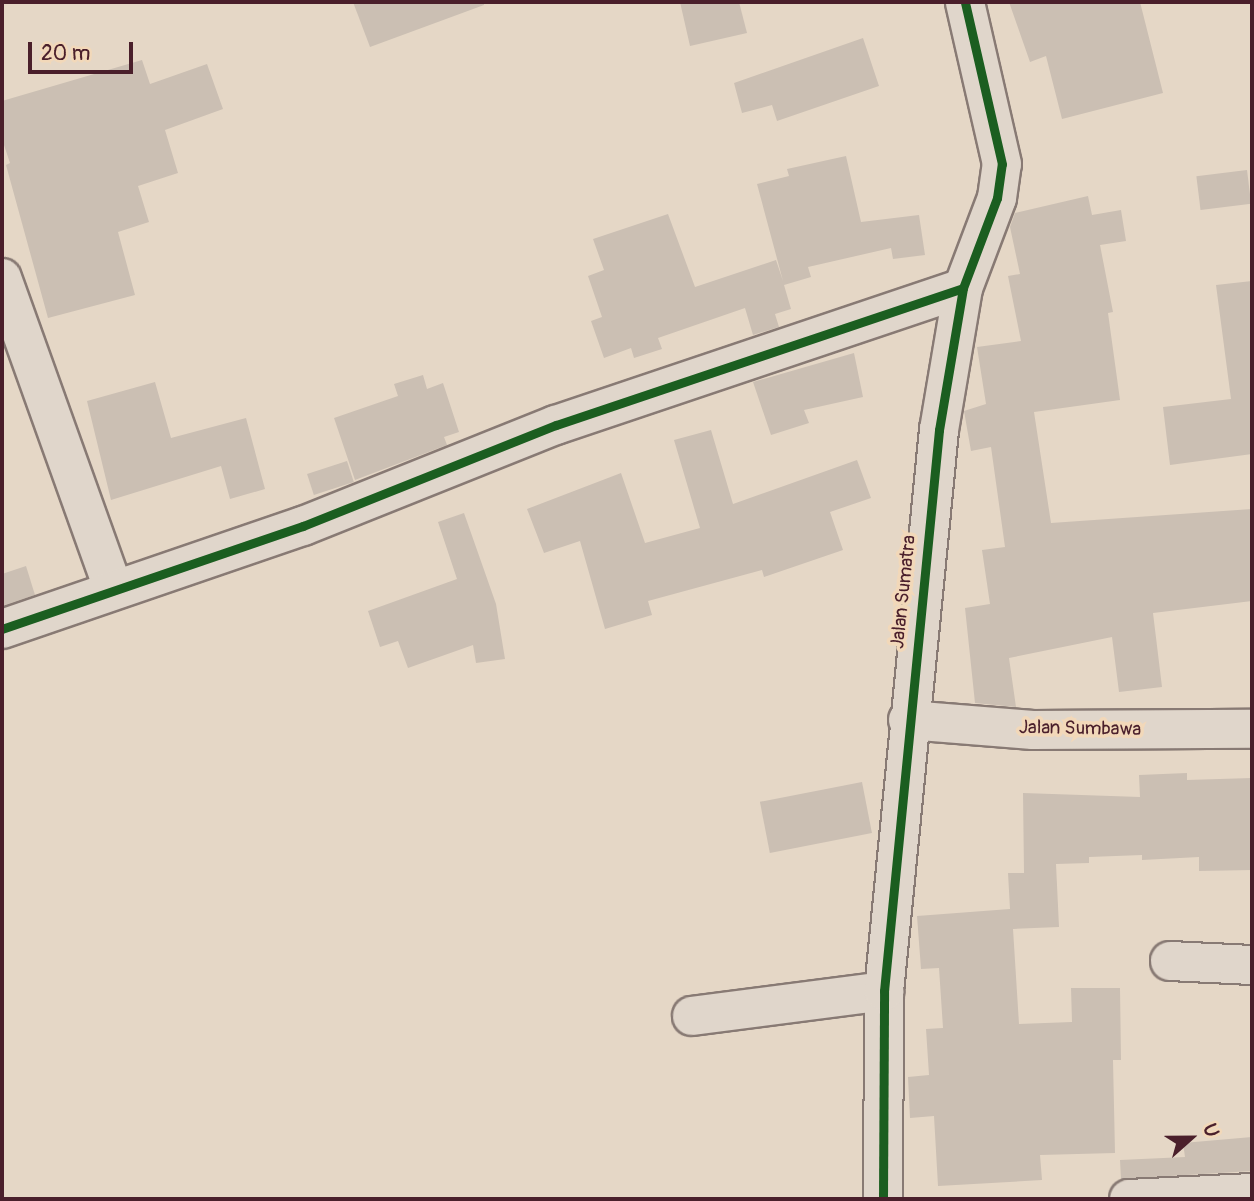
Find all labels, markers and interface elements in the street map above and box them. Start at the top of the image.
scale bar [32,28,136,72]
text: 20 m [41,40,90,67]
street label: Jalan Sumatra [887,534,921,650]
street label: Jalan Sumbawa [1019,717,1141,741]
north arrow [1156,1103,1226,1173]
text: U [1197,1120,1224,1141]

